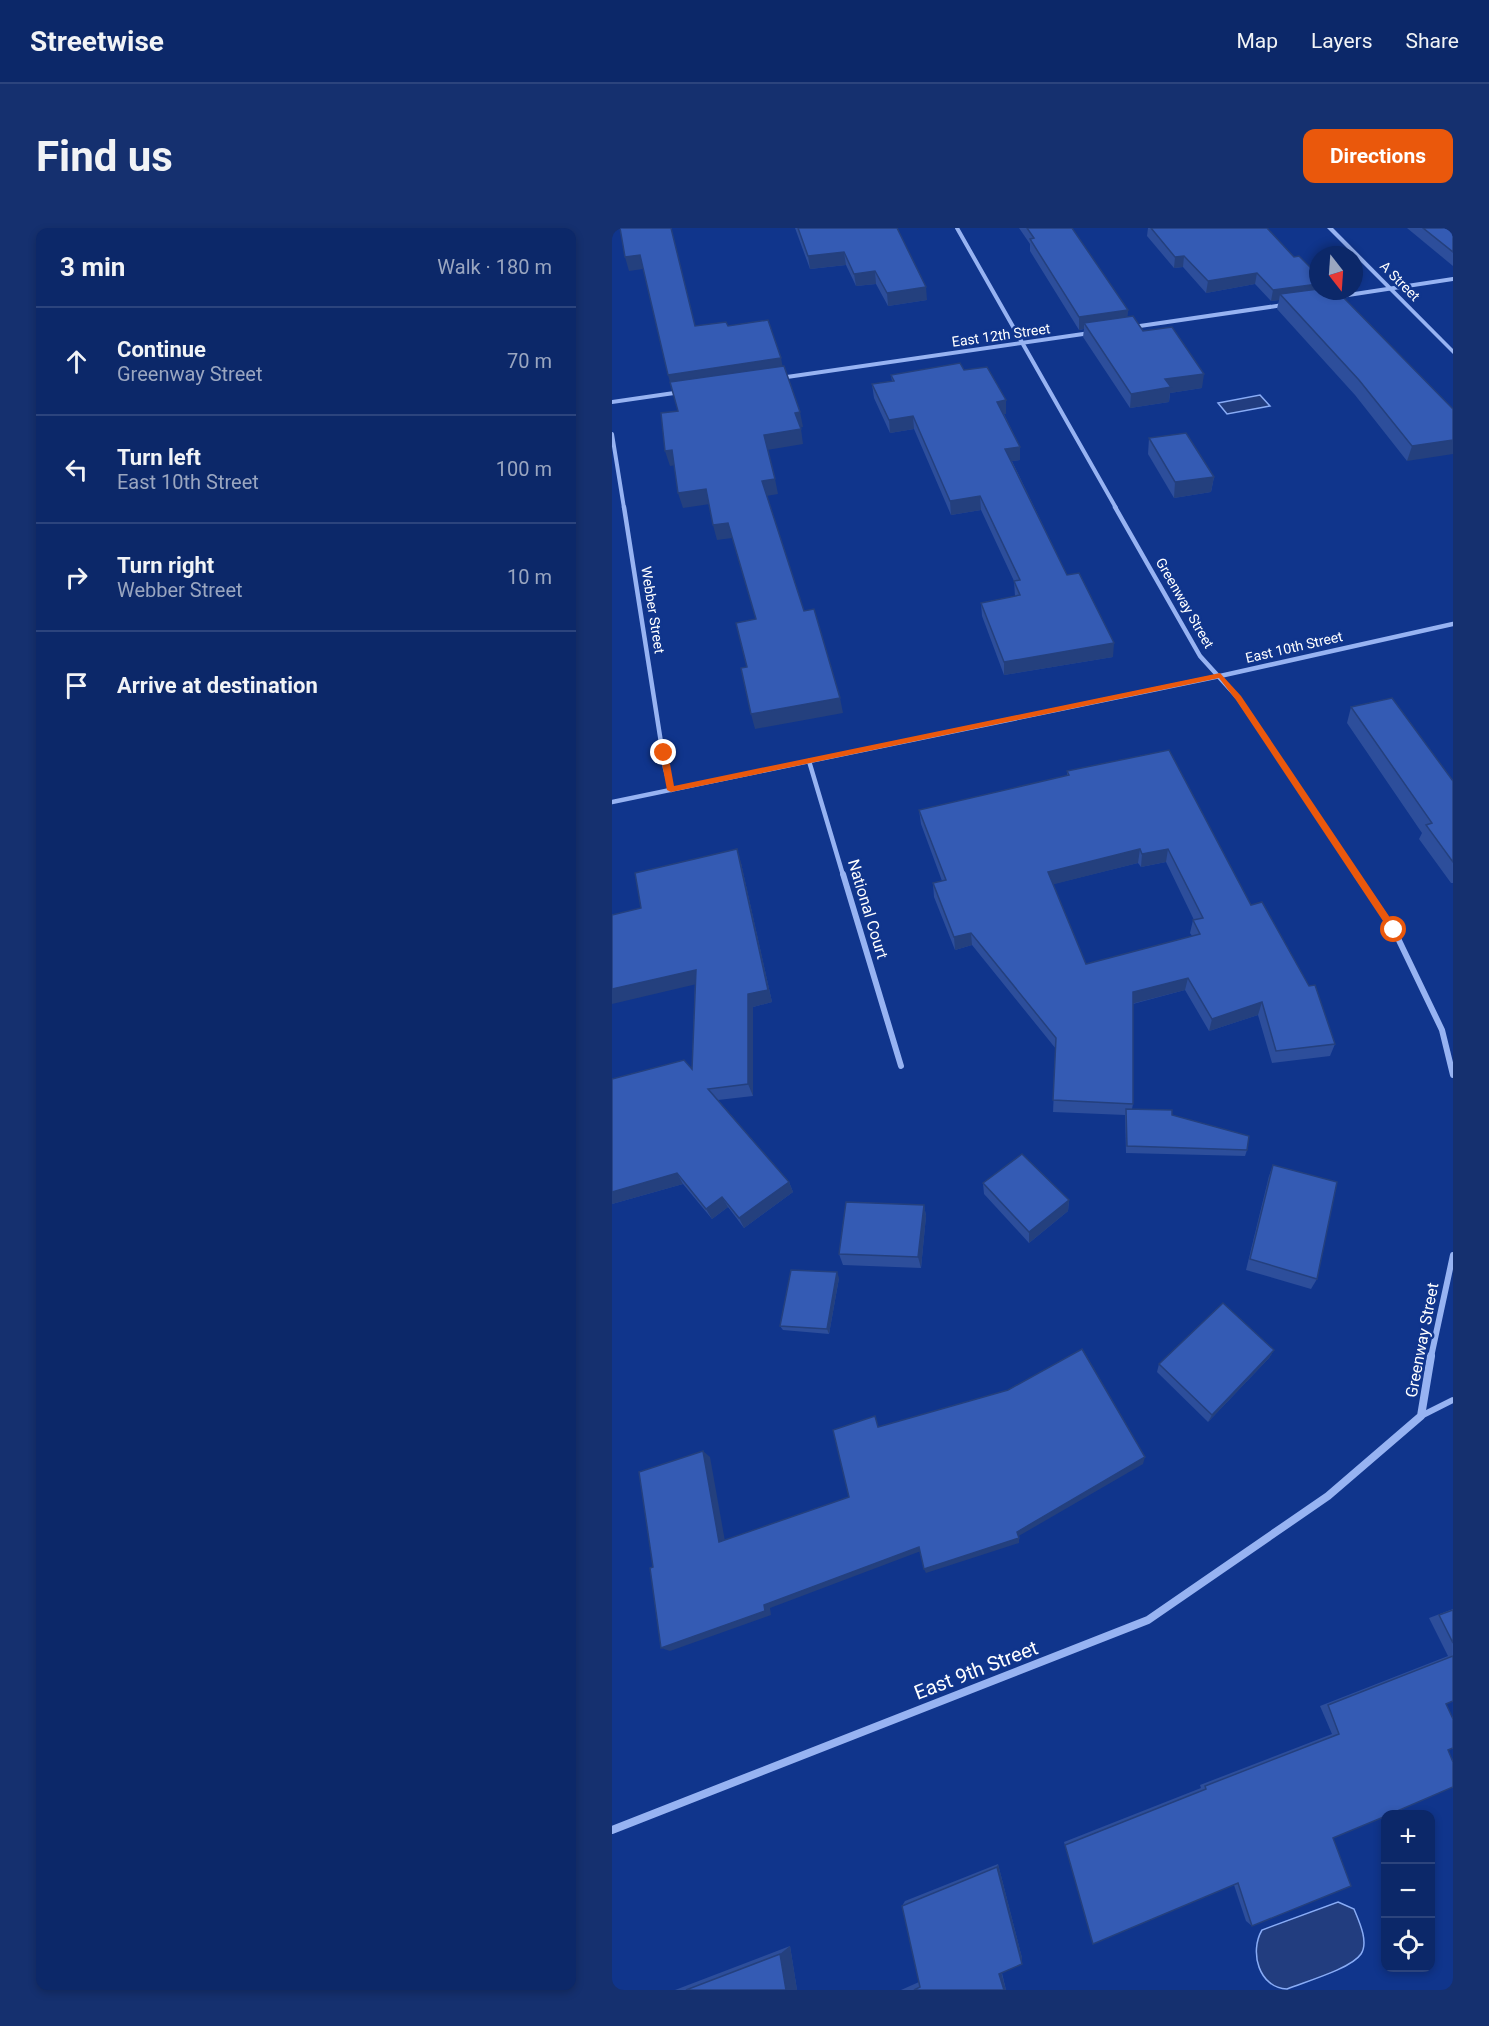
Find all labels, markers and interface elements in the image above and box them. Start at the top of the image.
text: Streetwise [30,25,164,58]
text: Map [1236,29,1278,53]
text: Layers [1311,29,1372,53]
text: Share [1405,29,1459,53]
button: Directions [1303,129,1453,183]
text: Find us [36,132,173,181]
north arrow [1309,246,1363,300]
text: 3 min [60,252,125,282]
text: Walk · 180 m [437,255,552,279]
street label: A Street [1377,258,1423,304]
street label: East 12th Street [951,320,1052,350]
text: Continue [117,337,206,362]
icon: ahead [60,345,93,378]
text: 70 m [507,349,552,373]
text: Greenway Street [117,362,262,386]
text: Turn left [117,445,201,470]
icon: left [60,453,93,486]
text: 100 m [496,457,552,481]
text: East 10th Street [117,470,259,494]
text: Turn right [117,553,214,578]
street label: Greenway Street [1153,555,1218,651]
icon: right [60,561,93,594]
text: 10 m [507,565,552,589]
street label: Webber Street [638,565,668,655]
text: Webber Street [117,578,243,602]
street label: East 10th Street [1244,628,1345,666]
icon: arrive [60,669,93,702]
text: Arrive at destination [117,673,318,698]
route end [650,739,676,765]
street label: National Court [844,857,892,961]
route start [1380,916,1406,942]
street label: Greenway Street [1402,1281,1442,1399]
street label: East 9th Street [911,1635,1041,1705]
map controls [1381,1810,1435,1972]
button: + [1381,1810,1435,1864]
button: − [1381,1864,1435,1918]
button: locate [1381,1918,1435,1972]

